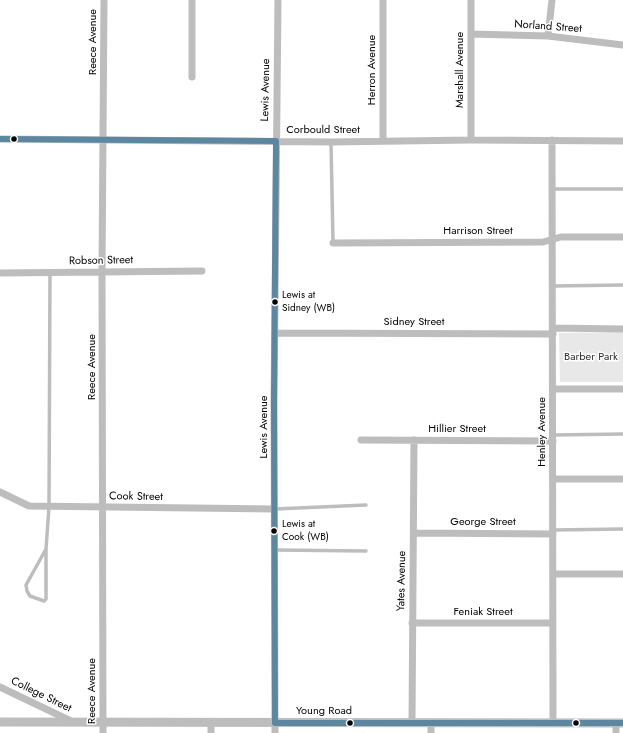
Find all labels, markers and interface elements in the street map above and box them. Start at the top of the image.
street label: Reece Avenue [86,9,100,75]
street label: Norland Street [514,18,582,36]
street label: Marshall Avenue [453,32,467,108]
street label: Herron Avenue [365,35,379,105]
street label: Lewis Avenue [259,58,273,122]
street label: Corbould Street [286,123,360,137]
unlabelled marker [9,134,19,144]
street label: Harrison Street [443,224,513,238]
street label: Robson Street [69,254,133,268]
place label: Lewis at Sidney (WB) [282,290,335,314]
marker: Lewis at Sidney (WB) [270,297,280,307]
street label: Sidney Street [384,315,444,329]
street label: Reece Avenue [85,334,99,400]
park label: Barber Park [564,350,618,364]
street label: Lewis Avenue [257,396,271,458]
street label: Henley Avenue [535,397,549,467]
street label: Hillier Street [428,422,486,436]
street label: Cook Street [109,490,163,504]
street label: George Street [450,515,516,529]
place label: Lewis at Cook (WB) [282,519,329,542]
marker: Lewis at Cook (WB) [269,526,279,536]
street label: Yates Avenue [395,551,409,611]
street label: Feniak Street [453,605,513,619]
street label: Reece Avenue [85,658,99,724]
street label: College Street [9,675,73,715]
street label: Young Road [296,704,352,718]
unlabelled marker [345,718,355,728]
unlabelled marker [571,718,581,728]

